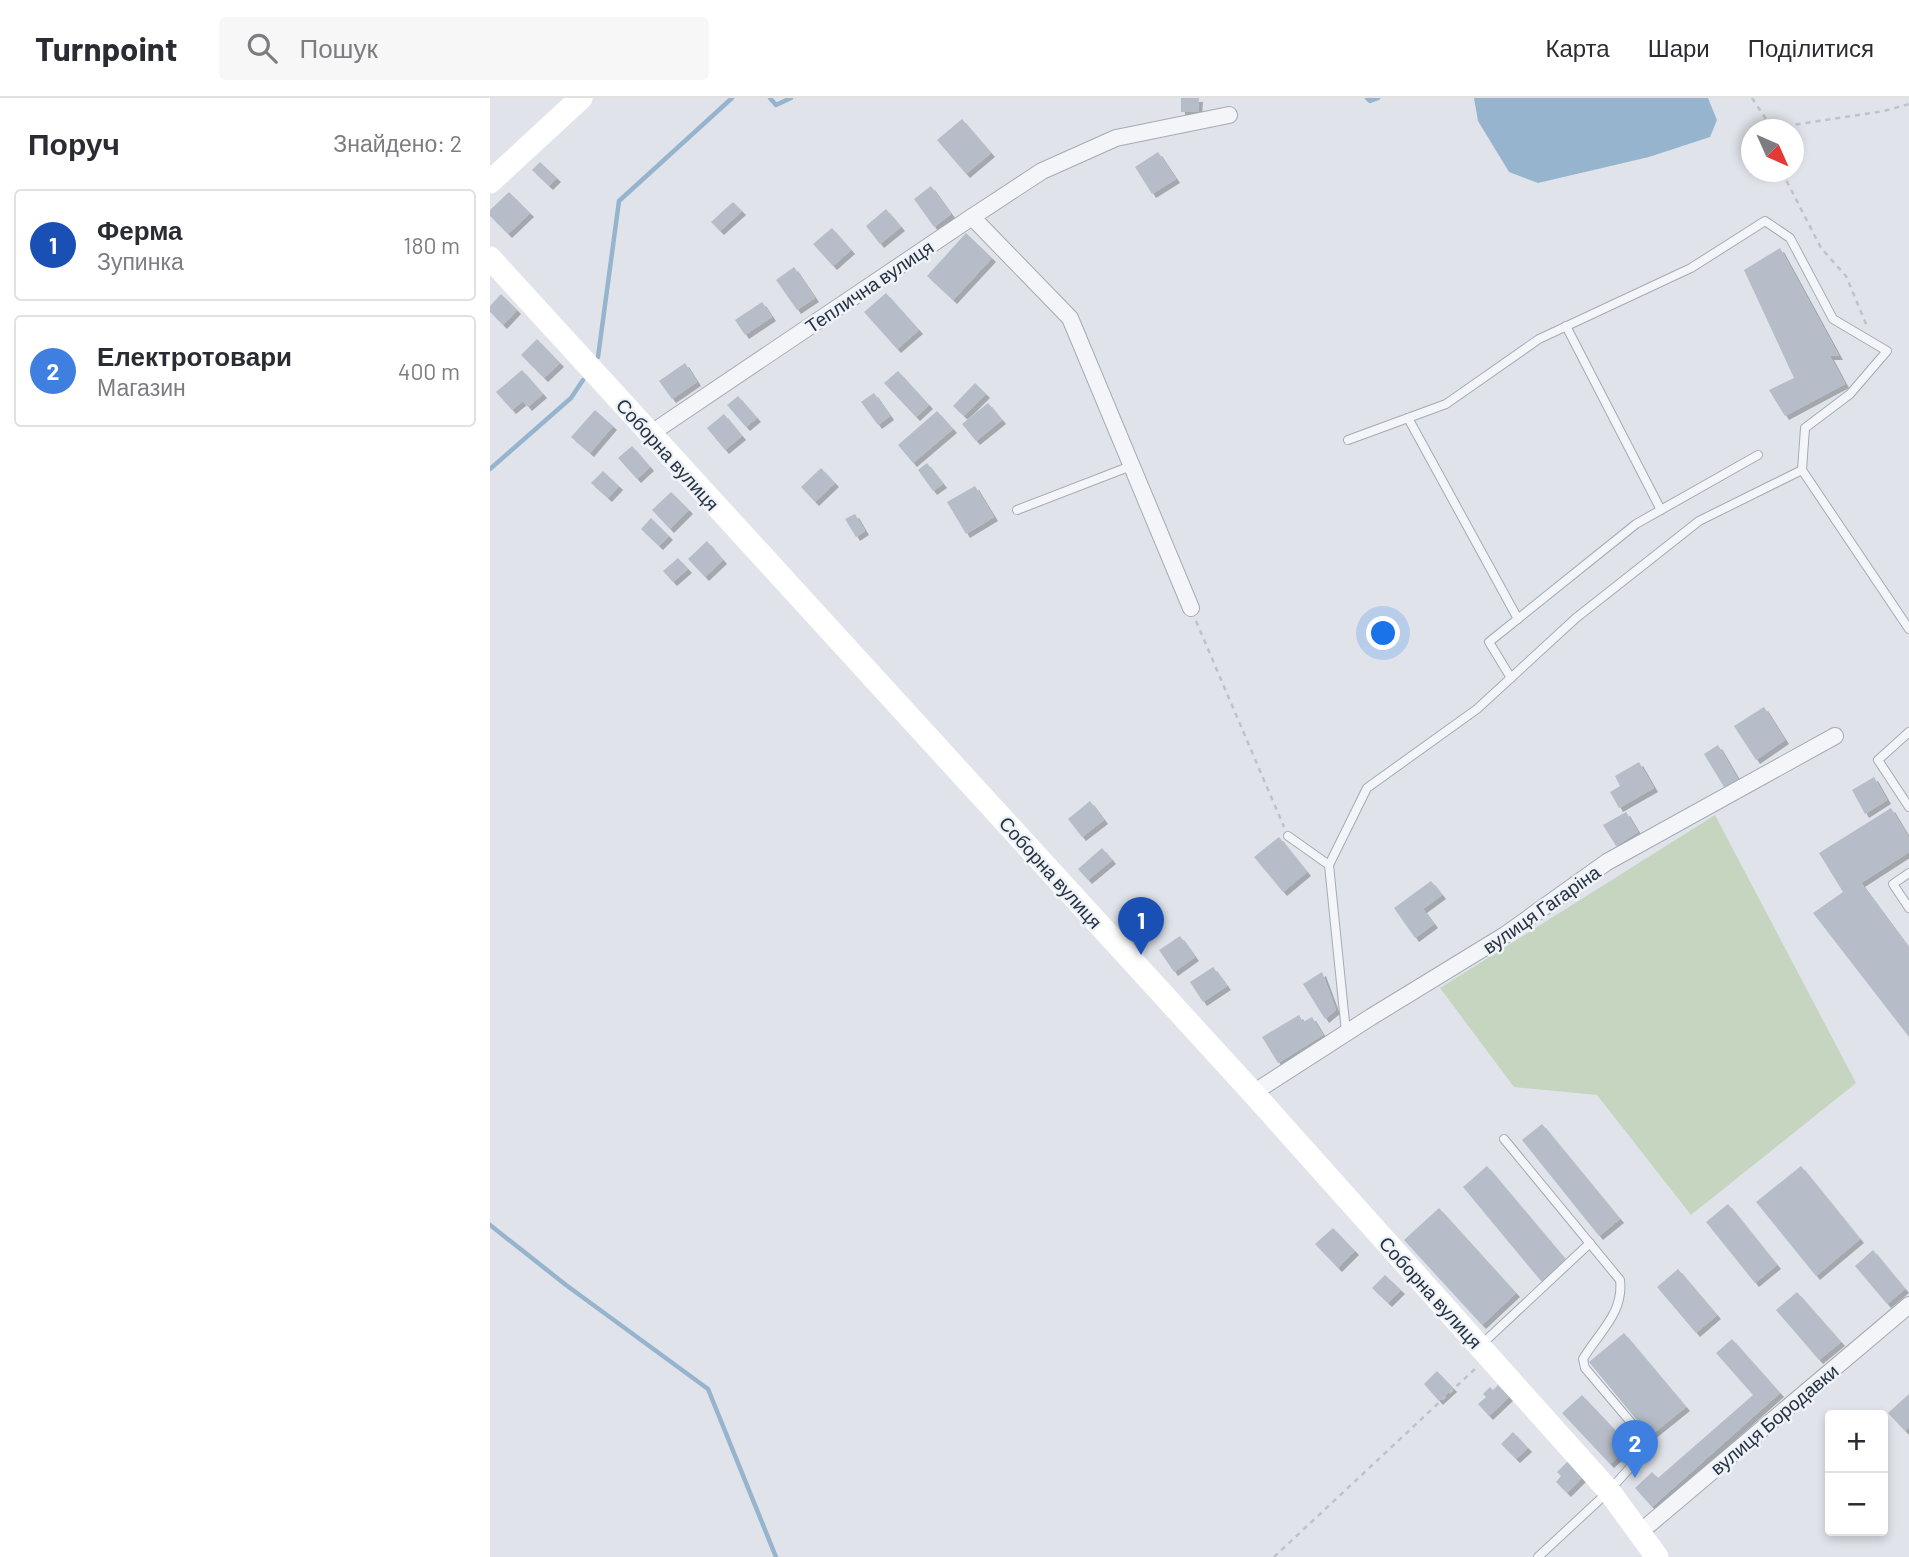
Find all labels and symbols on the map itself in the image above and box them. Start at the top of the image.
north arrow [1741,119,1804,182]
street label: Теплична вулиця [801,235,937,337]
street label: Соборна вулиця [612,393,724,515]
your location [1366,616,1400,650]
street label: Соборна вулиця [995,811,1107,933]
street label: вулиця Гагаріна [1478,860,1605,958]
pin: 1 [1118,897,1164,955]
street label: Соборна вулиця [1375,1231,1487,1353]
street label: вулиця Бородавки [1705,1359,1843,1479]
pin: 2 [1612,1420,1658,1478]

